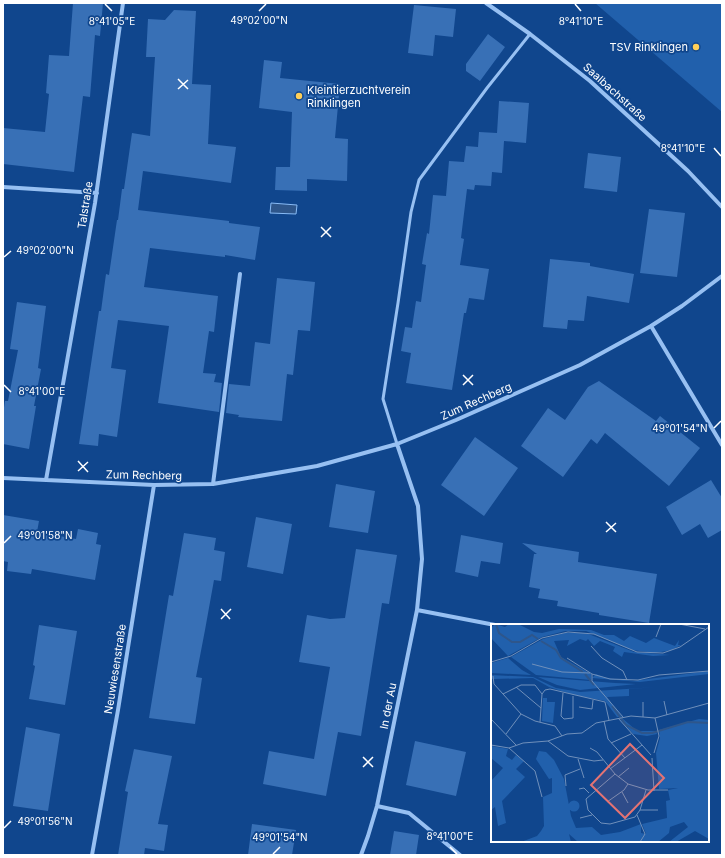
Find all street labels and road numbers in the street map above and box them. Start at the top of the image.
street label: Saalbachstraße [580,60,650,124]
street label: Talstraße [74,180,96,230]
street label: Zum Rechberg [438,379,514,423]
street label: Zum Rechberg [106,467,182,483]
street label: Neuwiesenstraße [101,623,129,715]
street label: In der Au [377,682,399,730]

